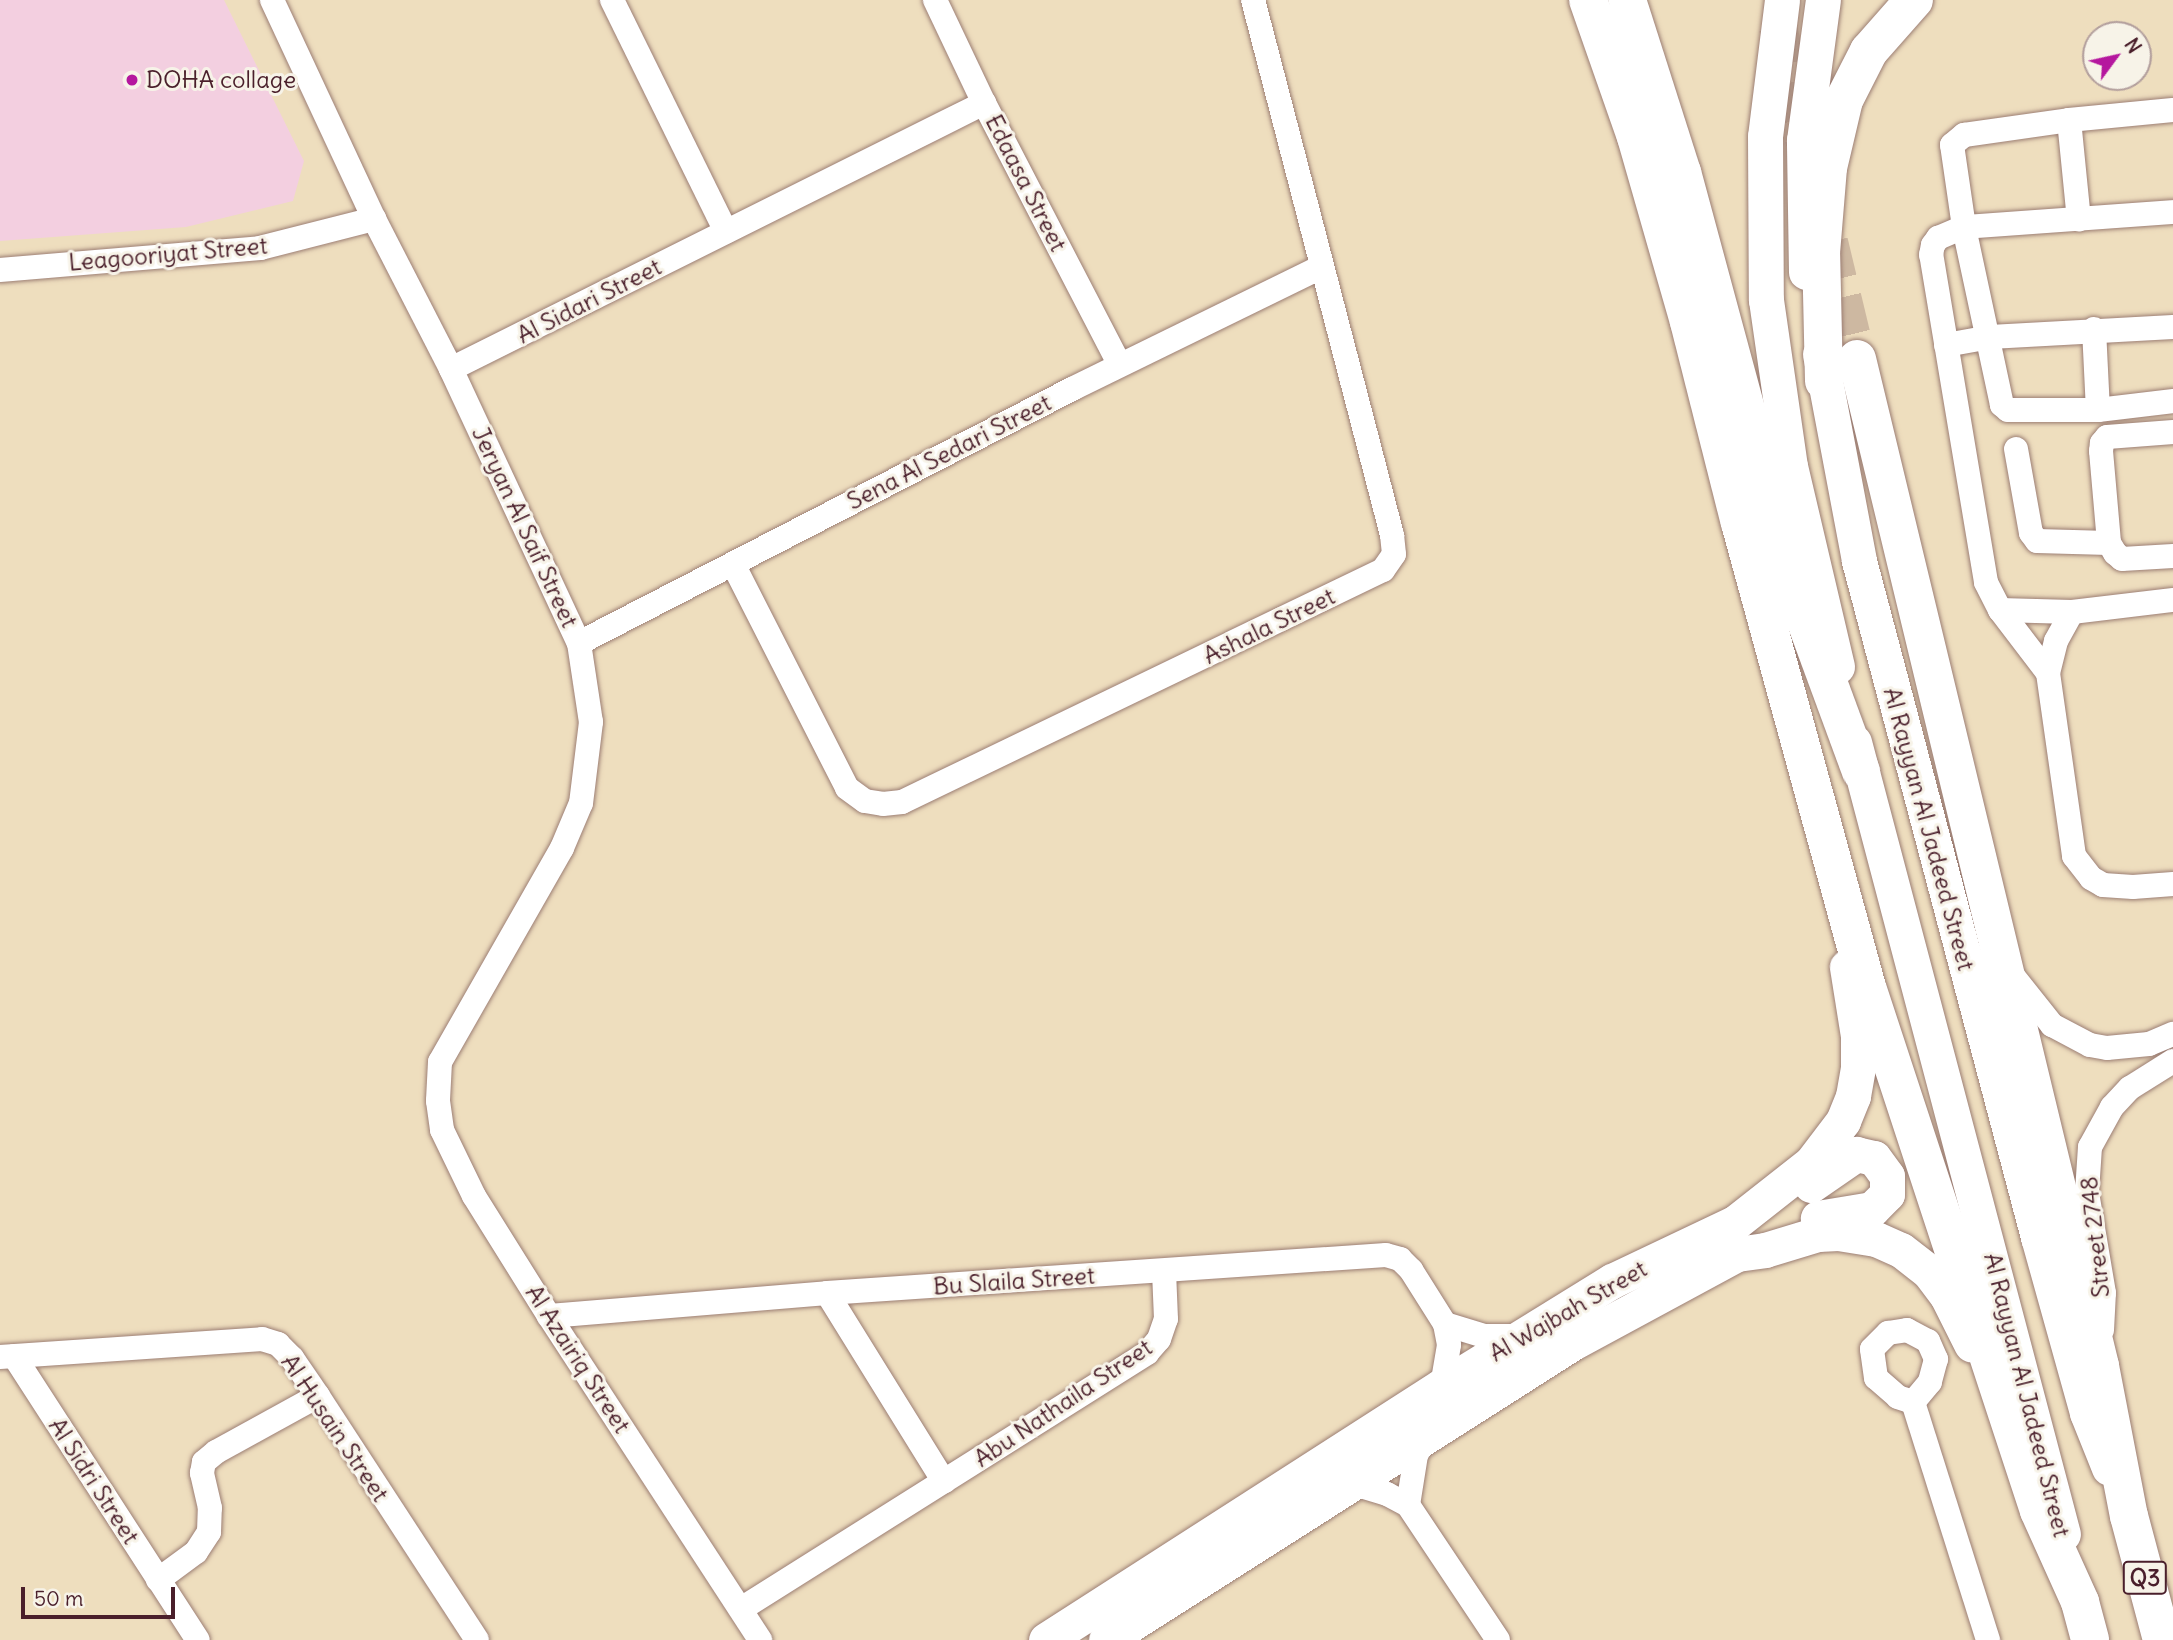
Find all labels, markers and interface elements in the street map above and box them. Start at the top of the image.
north arrow [2082,21,2152,91]
text: N [2119,34,2147,58]
place label: DOHA collage [146,66,296,94]
marker: DOHA collage [124,72,140,88]
street label: Edaasa Street [979,110,1073,256]
street label: Leagooriyat Street [67,231,269,277]
street label: Al Sidari Street [512,252,666,350]
street label: Sena Al Sedari Street [842,388,1056,516]
street label: Jeryan Al Saif Street [466,422,584,632]
street label: Ashala Street [1199,582,1339,670]
street label: Al Rayyan Al Jadeed Street [1877,684,1981,974]
street label: Street 2748 [2074,1175,2116,1299]
street label: Al Rayyan Al Jadeed Street [1978,1250,2076,1540]
street label: Al Wajbah Street [1484,1254,1652,1368]
street label: Bu Slaila Street [932,1261,1096,1301]
street label: Al Azairiq Street [519,1280,637,1438]
street label: Abu Nathaila Street [969,1333,1157,1473]
street label: Al Husain Street [275,1349,395,1507]
street label: Al Sidri Street [43,1413,145,1549]
road number: Q3 [2122,1558,2168,1597]
scale bar [24,1574,178,1618]
text: 50 m [34,1585,83,1612]

